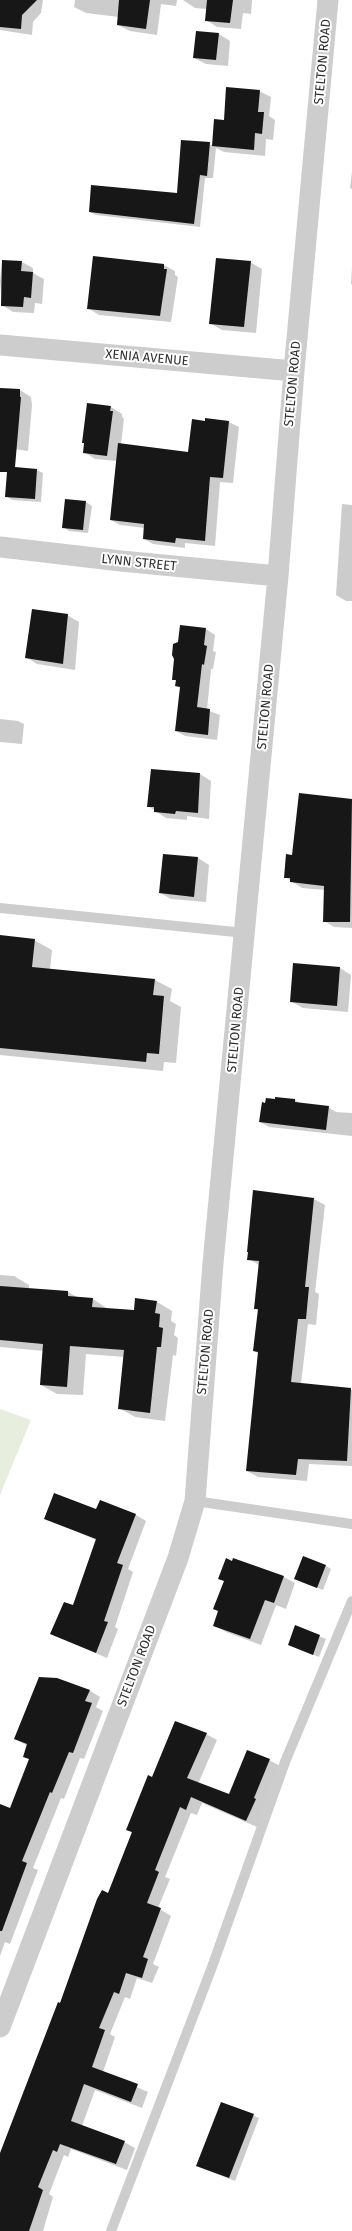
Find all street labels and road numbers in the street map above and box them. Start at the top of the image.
street label: STELTON ROAD [311,19,335,105]
street label: STELTON ROAD [281,341,305,427]
street label: XENIA AVENUE [105,347,189,369]
street label: LYNN STREET [101,551,177,575]
street label: STELTON ROAD [254,664,278,750]
street label: STELTON ROAD [224,987,248,1073]
street label: STELTON ROAD [194,1309,218,1395]
street label: STELTON ROAD [114,1623,160,1709]

